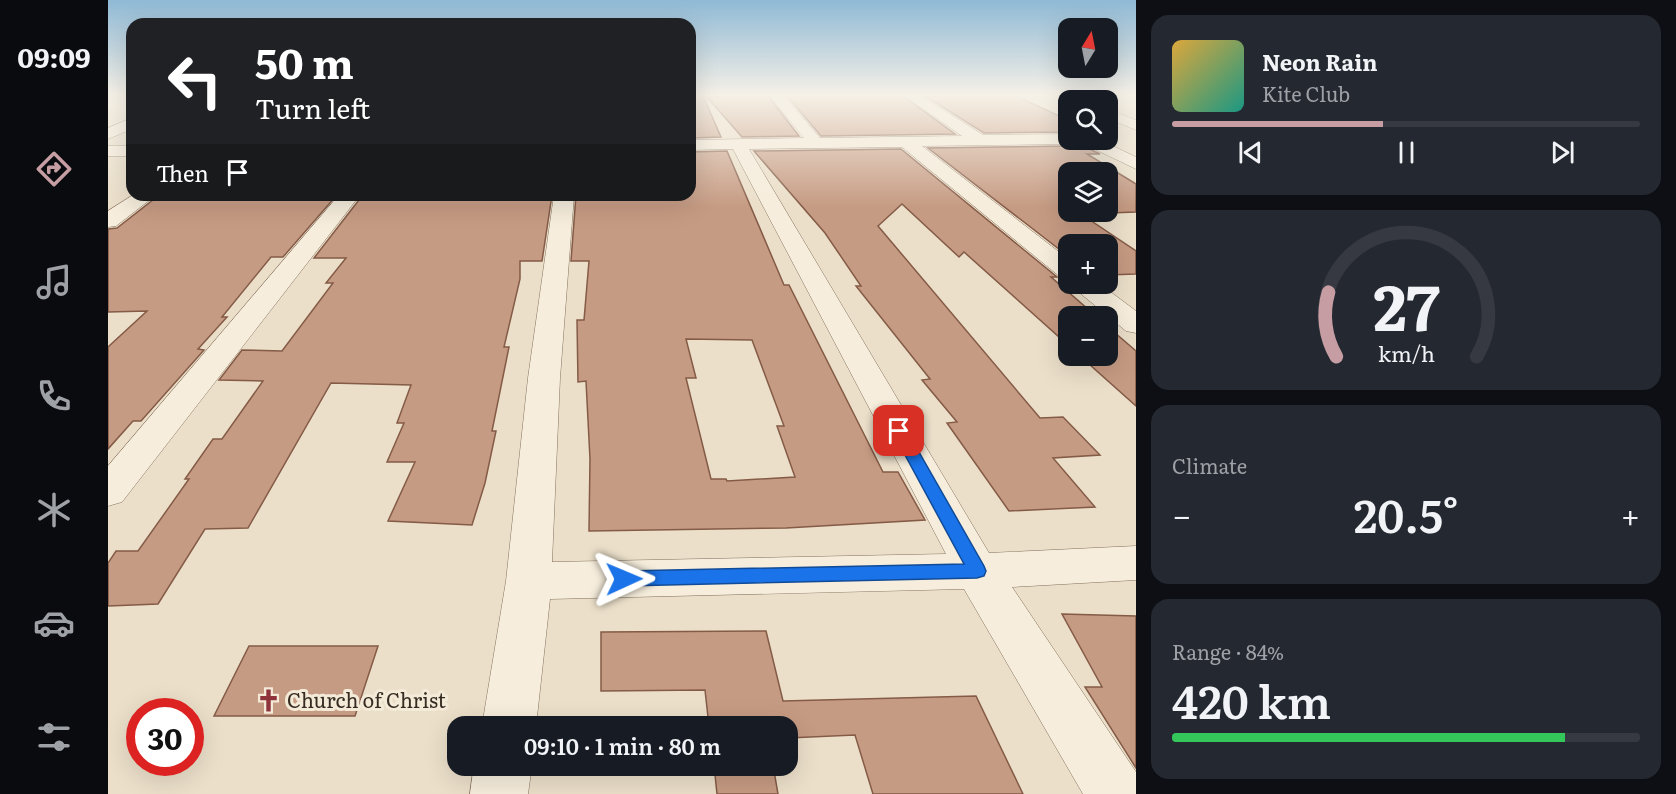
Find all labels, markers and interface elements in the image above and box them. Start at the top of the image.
north arrow [1058,18,1118,78]
map controls [1058,18,1118,366]
text: 50 m [255,30,354,92]
text: 09:09 [17,36,91,76]
icon: left [156,42,234,120]
text: Neon Rain [1262,45,1378,78]
text: Kite Club [1262,78,1350,108]
text: Turn left [255,87,370,127]
button: search [1058,90,1118,150]
icon: previous [1234,136,1267,169]
icon: pause [1390,136,1423,169]
icon: next [1546,136,1579,169]
icon: directions [33,148,75,190]
text: Then [156,156,209,189]
icon: arrive [221,156,254,189]
button: layers [1058,162,1118,222]
button: + [1058,234,1118,294]
text: 27 [1373,258,1439,350]
icon: music [33,261,75,303]
button: − [1058,306,1118,366]
text: km/h [1377,337,1435,369]
icon: phone [33,375,75,417]
pin [873,405,924,456]
icon: arrive [882,414,915,447]
text: Climate [1172,450,1247,480]
text: 20.5° [1354,480,1458,547]
icon: climate [33,489,75,531]
text: − [1172,489,1191,538]
text: + [1621,489,1640,538]
position arrow [592,547,656,611]
icon: car [33,602,75,644]
text: Range · 84% [1172,636,1284,666]
text: 420 km [1172,666,1331,733]
place label: Church of Christ [287,684,446,714]
church icon: Church of Christ [256,688,282,714]
speed limit sign: 30 [126,698,204,776]
icon: filters [33,716,75,758]
text: 09:10 · 1 min · 80 m [524,729,721,762]

